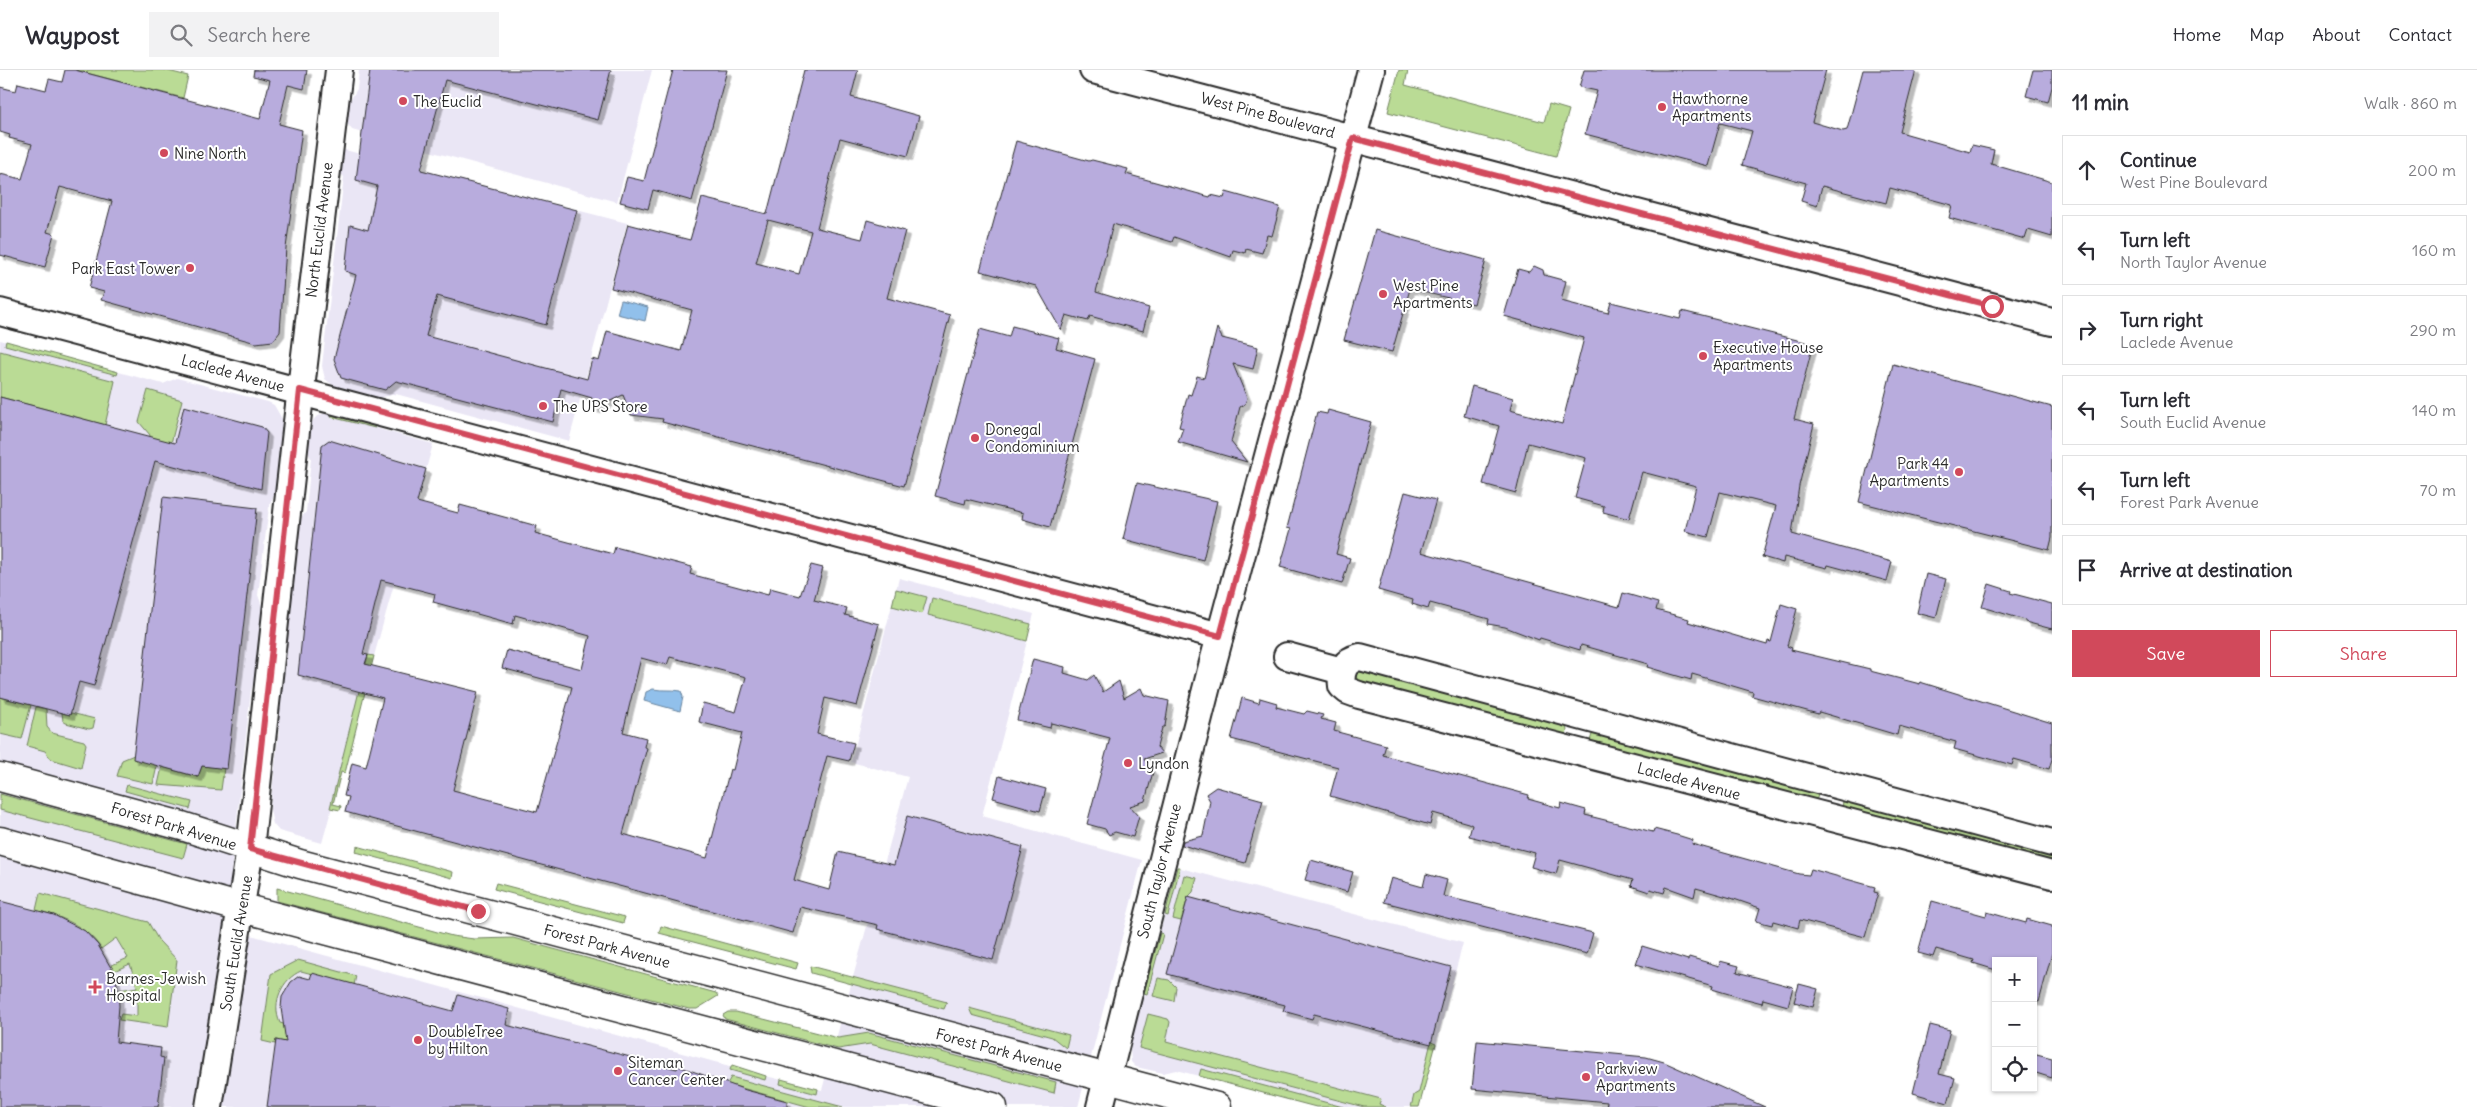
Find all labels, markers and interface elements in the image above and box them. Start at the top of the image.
search box [149,12,499,57]
text: Waypost [25,20,119,50]
icon: search [167,21,195,49]
text: Search here [207,23,310,47]
text: Home [2173,23,2221,46]
text: Map [2249,23,2284,46]
text: About [2312,23,2360,46]
text: Contact [2388,23,2452,46]
street label: West Pine Boulevard [1199,88,1337,142]
place label: Hawthorne Apartments [1672,89,1752,125]
text: 11 min [2072,89,2129,116]
place label: The Euclid [413,92,482,111]
text: Walk · 860 m [2364,93,2457,113]
marker: The Euclid [397,95,409,107]
marker: Hawthorne Apartments [1656,101,1668,113]
place label: Nine North [174,144,247,163]
marker: Nine North [158,147,170,159]
text: Continue [2120,148,2197,172]
icon: ahead [2073,156,2101,184]
text: 200 m [2408,160,2456,180]
street label: North Euclid Avenue [301,161,337,299]
text: West Pine Boulevard [2120,172,2268,192]
text: Turn left [2120,228,2190,252]
icon: left [2073,236,2101,264]
text: 160 m [2412,240,2456,260]
text: North Taylor Avenue [2120,252,2267,272]
place label: Park East Tower [72,259,180,278]
marker: Park East Tower [184,262,196,274]
place label: West Pine Apartments [1393,276,1473,312]
marker: West Pine Apartments [1377,288,1389,300]
route start [1981,295,2004,318]
text: Turn right [2120,308,2203,332]
icon: right [2073,316,2101,344]
text: 290 m [2410,320,2456,340]
text: Laclede Avenue [2120,332,2233,352]
place label: Executive House Apartments [1713,338,1823,374]
street label: Laclede Avenue [179,350,287,396]
marker: Executive House Apartments [1697,350,1709,362]
text: Turn left [2120,388,2190,412]
icon: left [2073,396,2101,424]
place label: The UPS Store [553,397,648,416]
marker: The UPS Store [537,400,549,412]
text: 140 m [2412,400,2456,420]
text: South Euclid Avenue [2120,412,2266,432]
place label: Donegal Condominium [985,420,1080,456]
marker: Donegal Condominium [969,432,981,444]
place label: Park 44 Apartments [1869,454,1949,490]
marker: Park 44 Apartments [1953,466,1965,478]
text: Turn left [2120,468,2190,492]
icon: left [2073,476,2101,504]
text: 70 m [2420,480,2456,500]
text: Forest Park Avenue [2120,492,2259,512]
icon: arrive [2073,556,2101,584]
text: Arrive at destination [2120,558,2293,582]
button: Save [2072,630,2260,677]
button: Share [2270,630,2457,677]
place label: Lyndon [1138,754,1189,773]
marker: Lyndon [1122,757,1134,769]
street label: Laclede Avenue [1635,758,1743,804]
street label: Forest Park Avenue [109,798,239,854]
street label: South Taylor Avenue [1133,802,1185,940]
street label: South Euclid Avenue [216,874,256,1012]
route end [467,900,490,923]
street label: Forest Park Avenue [542,920,672,972]
map controls [1992,957,2037,1092]
button: + [1992,957,2037,1002]
place label: Barnes-Jewish Hospital [106,969,206,1005]
marker: Barnes-Jewish Hospital [88,980,102,994]
button: − [1992,1002,2037,1047]
place label: DoubleTree by Hilton [428,1022,503,1058]
street label: Forest Park Avenue [934,1024,1064,1076]
marker: DoubleTree by Hilton [412,1034,424,1046]
button: locate [1992,1047,2037,1092]
place label: Siteman Cancer Center [628,1053,725,1089]
place label: Parkview Apartments [1596,1059,1676,1095]
marker: Siteman Cancer Center [612,1065,624,1077]
marker: Parkview Apartments [1580,1071,1592,1083]

